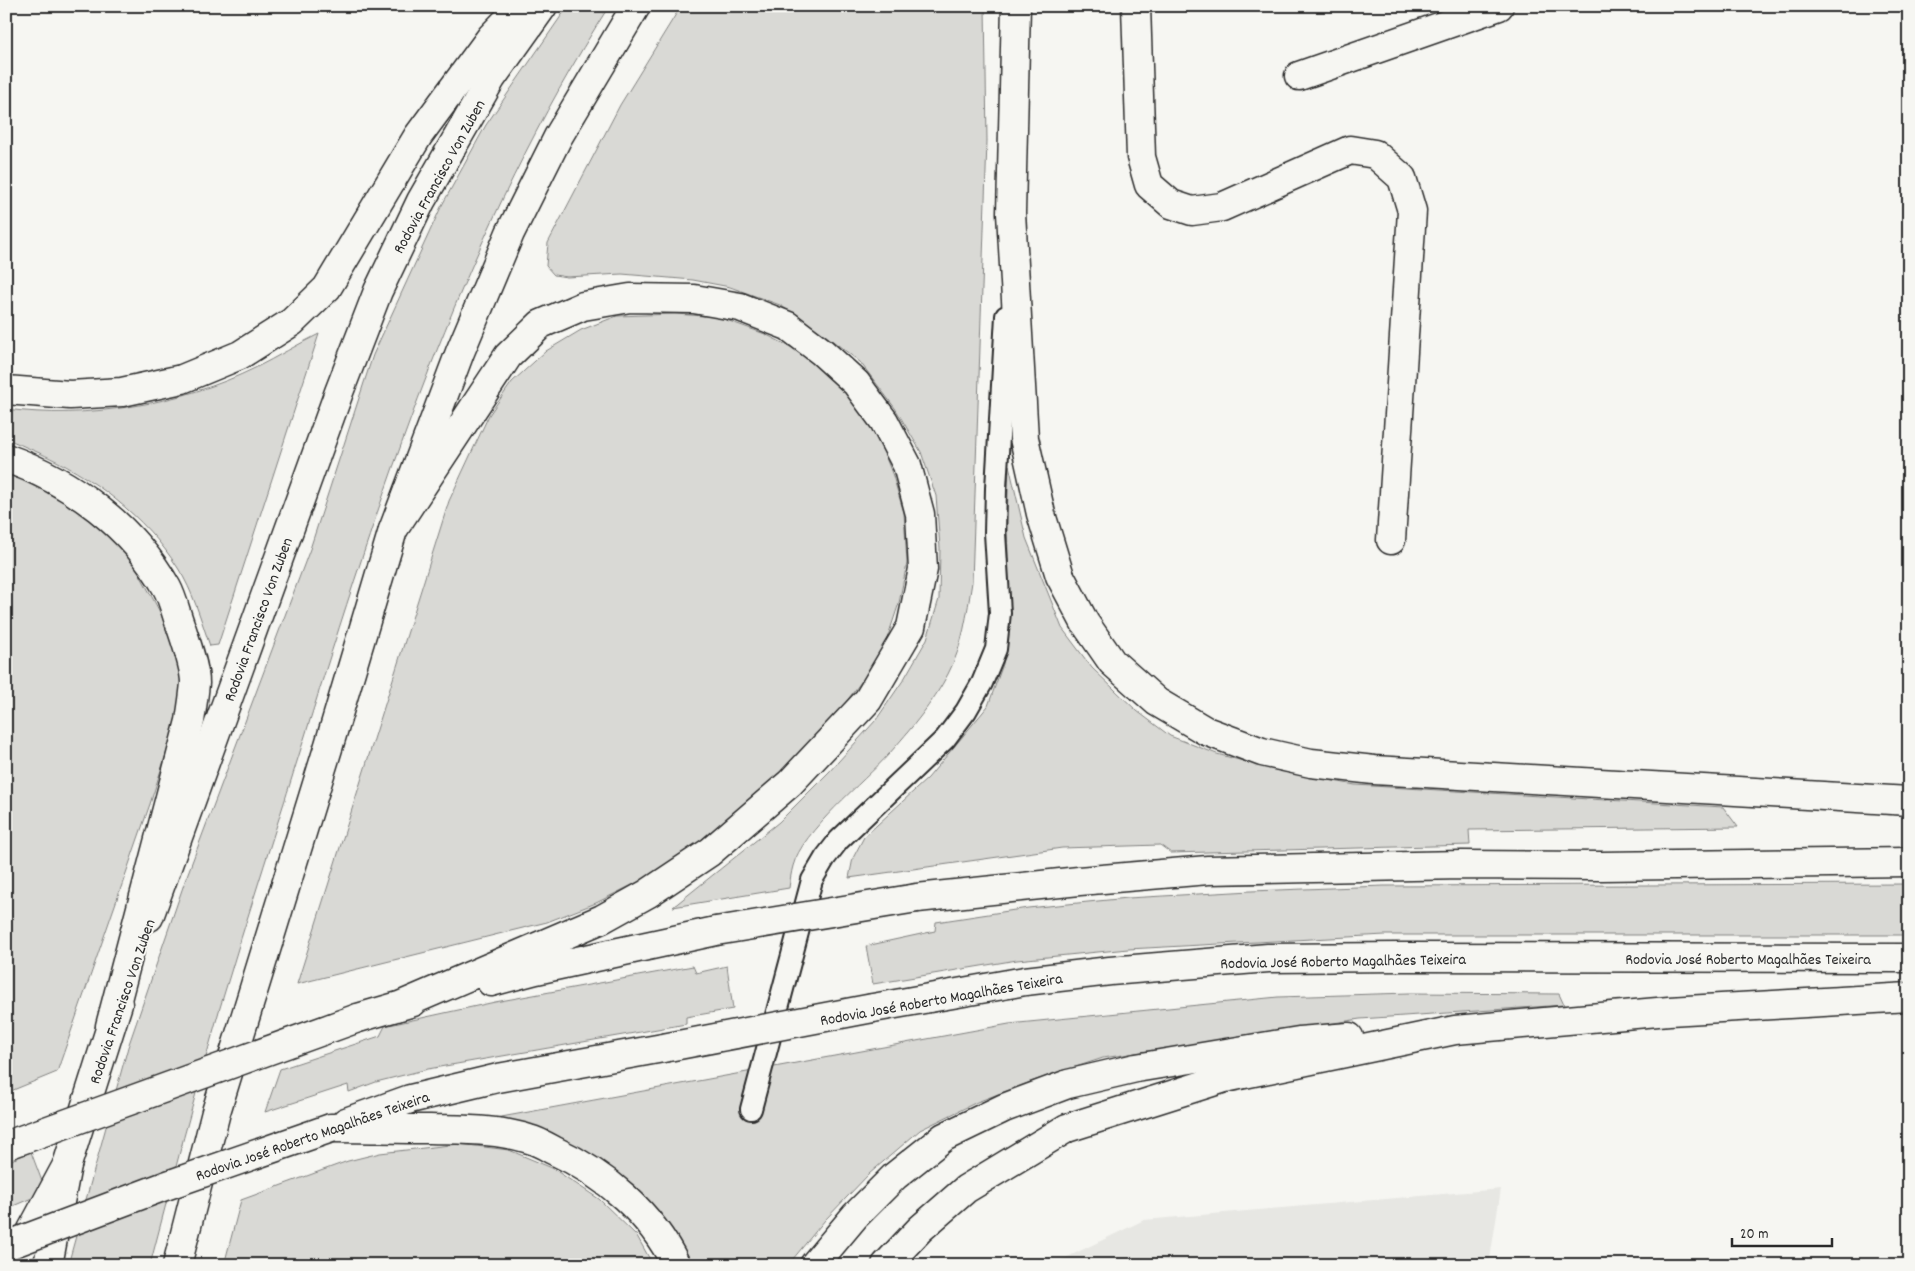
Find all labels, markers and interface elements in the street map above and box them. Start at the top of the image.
street label: Rodovia Francisco Von Zuben [388,96,492,258]
street label: Rodovia Francisco Von Zuben [219,535,300,705]
street label: Rodovia Francisco Von Zuben [84,916,162,1087]
street label: Rodovia José Roberto Magalhães Teixeira [1220,949,1467,976]
street label: Rodovia José Roberto Magalhães Teixeira [1625,949,1871,972]
street label: Rodovia José Roberto Magalhães Teixeira [818,968,1065,1033]
street label: Rodovia José Roberto Magalhães Teixeira [193,1086,433,1188]
scale bar [1732,1216,1832,1248]
text: 20 m [1740,1224,1768,1246]

